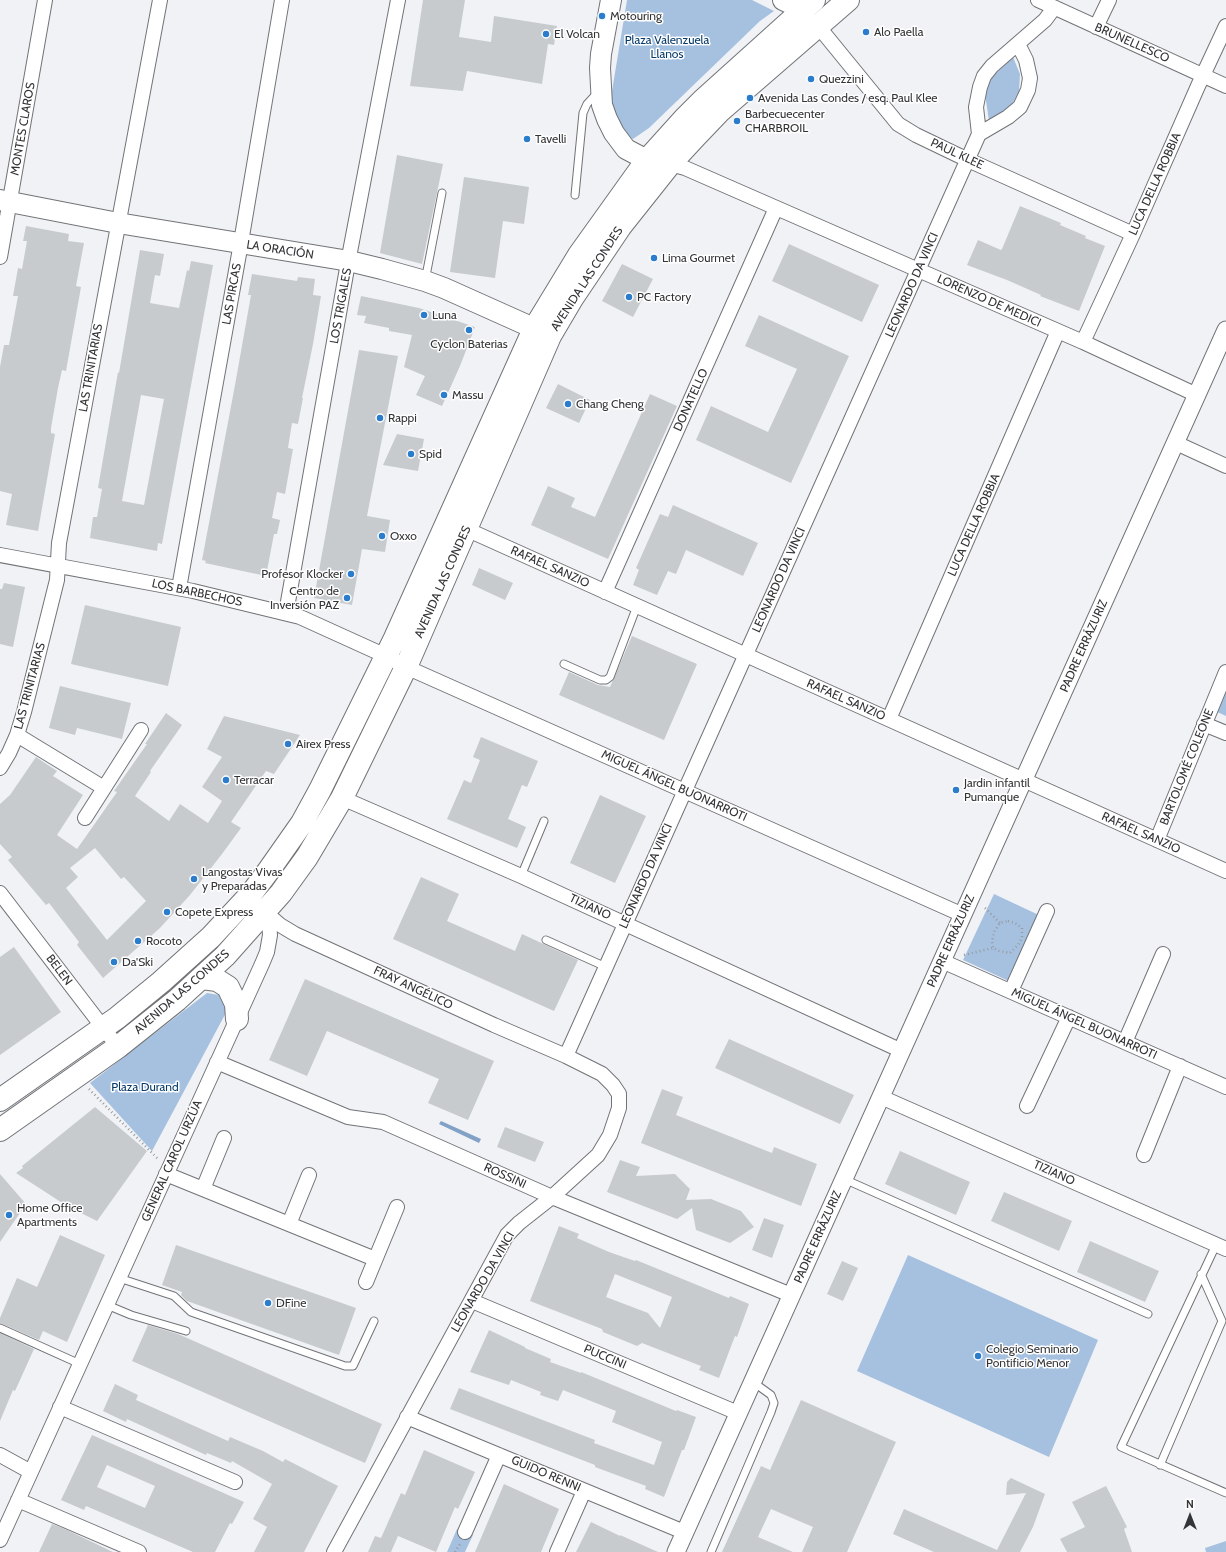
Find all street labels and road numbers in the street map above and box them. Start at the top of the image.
street label: BRUNELLESCO [1092,20,1172,66]
street label: MONTES CLAROS [8,81,38,177]
street label: LUCA DELLA ROBBIA [1126,131,1184,237]
street label: PAUL KLEE [928,135,986,173]
street label: AVENIDA LAS CONDES [548,224,626,334]
street label: LEONARDO DA VINCI [882,230,942,340]
street label: LA ORACIÓN [245,238,315,262]
street label: LAS PIRCAS [220,262,244,326]
street label: LOS TRIGALES [327,267,355,345]
street label: LORENZO DE MEDICI [935,272,1043,330]
street label: LAS TRINITARIAS [76,323,106,413]
street label: DONATELLO [671,366,711,434]
street label: LUCA DELLA ROBBIA [945,472,1003,578]
street label: AVENIDA LAS CONDES [412,524,474,640]
street label: LEONARDO DA VINCI [749,525,809,635]
street label: RAFAEL SANZIO [508,543,592,591]
street label: LOS BARBECHOS [150,576,244,610]
street label: PADRE ERRÁZURIZ [1057,598,1111,694]
street label: LAS TRINITARIAS [12,641,48,731]
street label: RAFAEL SANZIO [804,676,888,724]
street label: BARTOLOMÉ COLEONE [1157,707,1217,827]
street label: MIGUEL ÁNGEL BUONARROTI [599,747,749,825]
street label: RAFAEL SANZIO [1099,809,1183,857]
street label: LEONARDO DA VINCI [616,821,676,931]
street label: TIZIANO [567,891,613,923]
street label: PADRE ERRÁZURIZ [924,893,978,989]
street label: AVENIDA LAS CONDES [131,947,233,1037]
street label: BELEN [43,952,75,988]
street label: FRAY ANGÉLICO [371,963,455,1013]
street label: MIGUEL ÁNGEL BUONARROTI [1009,985,1159,1063]
street label: GENERAL CAROL URZÚA [139,1098,205,1224]
street label: TIZIANO [1031,1157,1077,1189]
street label: ROSSINI [481,1160,529,1192]
street label: PADRE ERRÁZURIZ [791,1189,845,1285]
street label: LEONARDO DA VINCI [448,1229,518,1335]
street label: PUCCINI [582,1342,628,1372]
street label: GUIDO RENNI [509,1453,583,1495]

